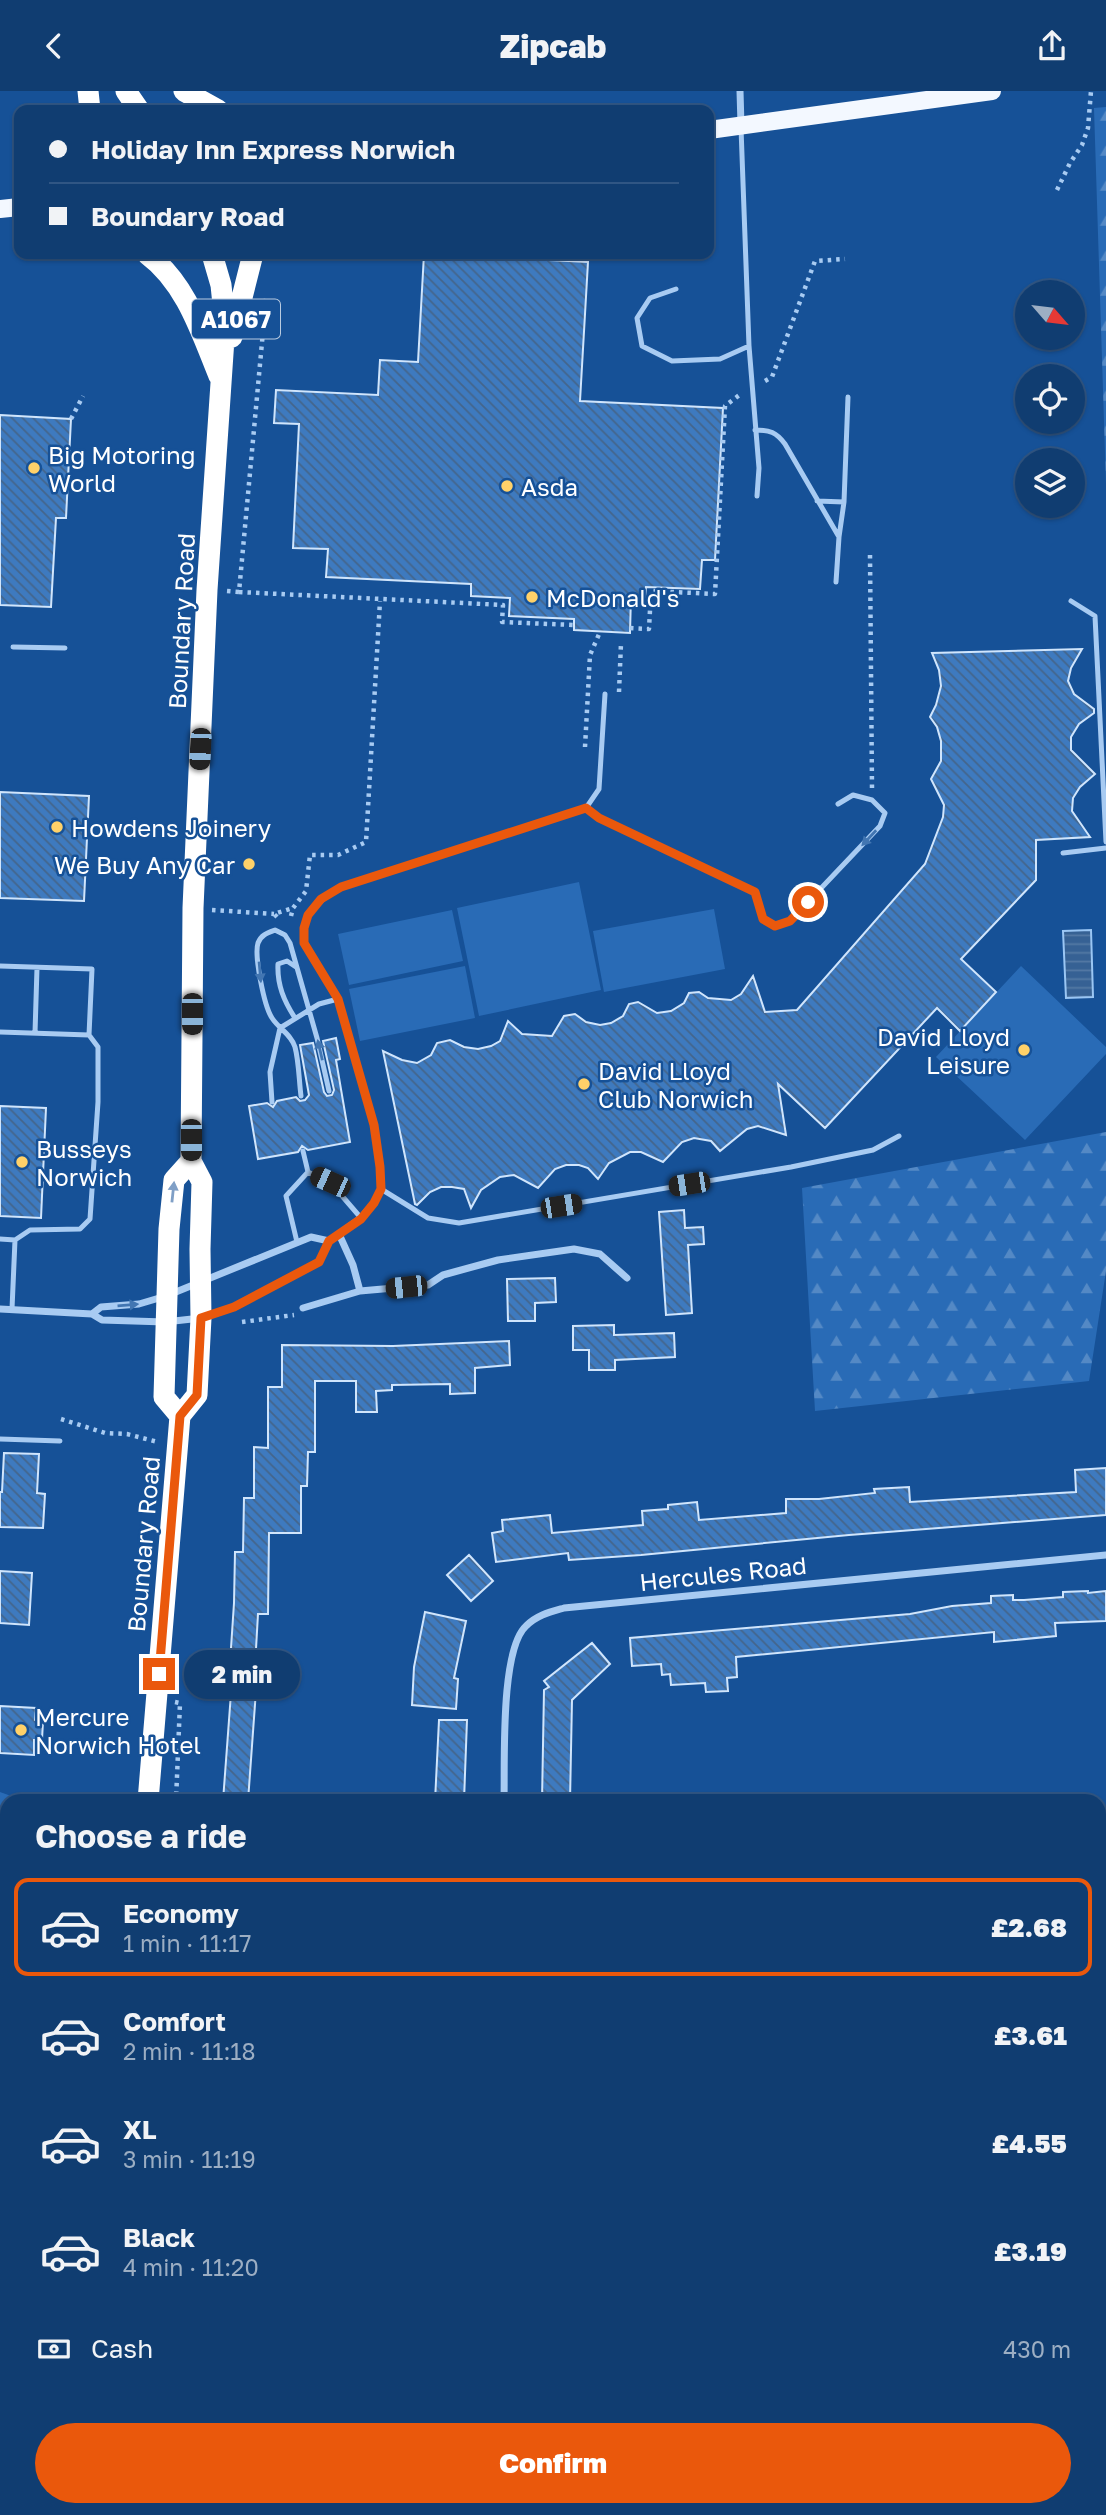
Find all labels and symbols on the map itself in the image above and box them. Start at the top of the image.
north arrow [1015,280,1085,350]
road number: A1067 [192,299,280,338]
place label: Big Motoring World [48,440,196,497]
marker: Big Motoring World [26,460,42,476]
place label: Asda [521,472,578,501]
marker: Asda [499,478,515,494]
street label: Boundary Road [162,532,200,710]
place label: McDonald's [546,583,679,612]
marker: McDonald's [524,589,540,605]
car [189,727,212,771]
place label: Howdens Joinery [71,813,271,842]
marker: Howdens Joinery [49,819,65,835]
one-way arrow [862,829,878,846]
place label: We Buy Any Car [54,850,235,879]
marker: We Buy Any Car [241,856,257,872]
route start [792,886,824,918]
one-way arrow [255,962,266,984]
car [182,993,203,1035]
place label: David Lloyd Leisure [877,1022,1010,1079]
one-way arrow [314,1039,325,1061]
marker: David Lloyd Leisure [1016,1042,1032,1058]
place label: David Lloyd Club Norwich [598,1056,753,1113]
marker: David Lloyd Club Norwich [576,1076,592,1092]
car [181,1119,202,1161]
place label: Busseys Norwich [36,1134,132,1191]
marker: Busseys Norwich [14,1154,30,1170]
car [307,1164,354,1200]
car [667,1170,712,1198]
one-way arrow [167,1180,178,1202]
car [539,1192,584,1220]
car [385,1274,428,1300]
one-way arrow [117,1299,139,1310]
street label: Boundary Road [121,1455,165,1633]
street label: Hercules Road [638,1550,808,1596]
callout: 2 min [184,1649,299,1699]
route end [143,1658,175,1690]
place label: Mercure Norwich Hotel [35,1702,201,1759]
marker: Mercure Norwich Hotel [13,1722,29,1738]

